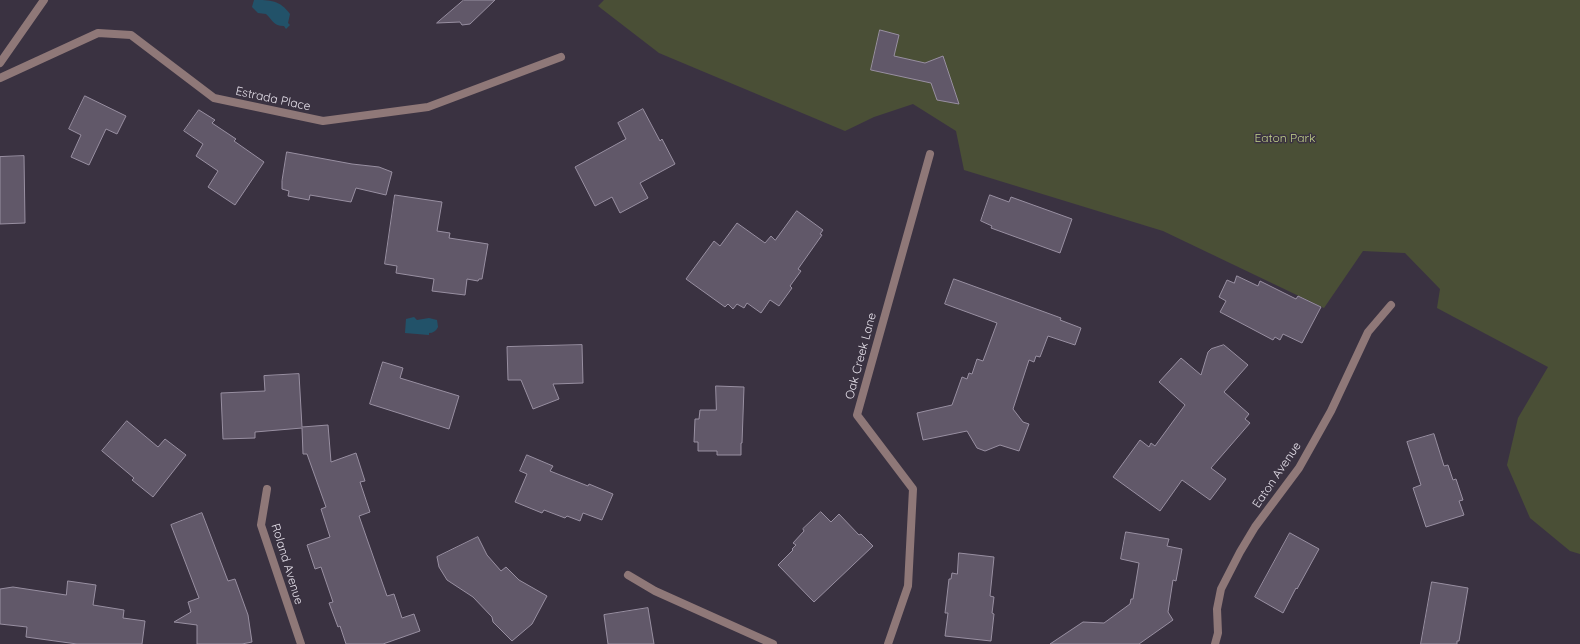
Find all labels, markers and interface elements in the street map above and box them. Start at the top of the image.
street label: Estrada Place [234,84,312,114]
park label: Eaton Park [1255,131,1315,145]
street label: Oak Creek Lane [843,311,879,401]
street label: Eaton Avenue [1250,439,1304,511]
street label: Roland Avenue [268,522,306,606]

